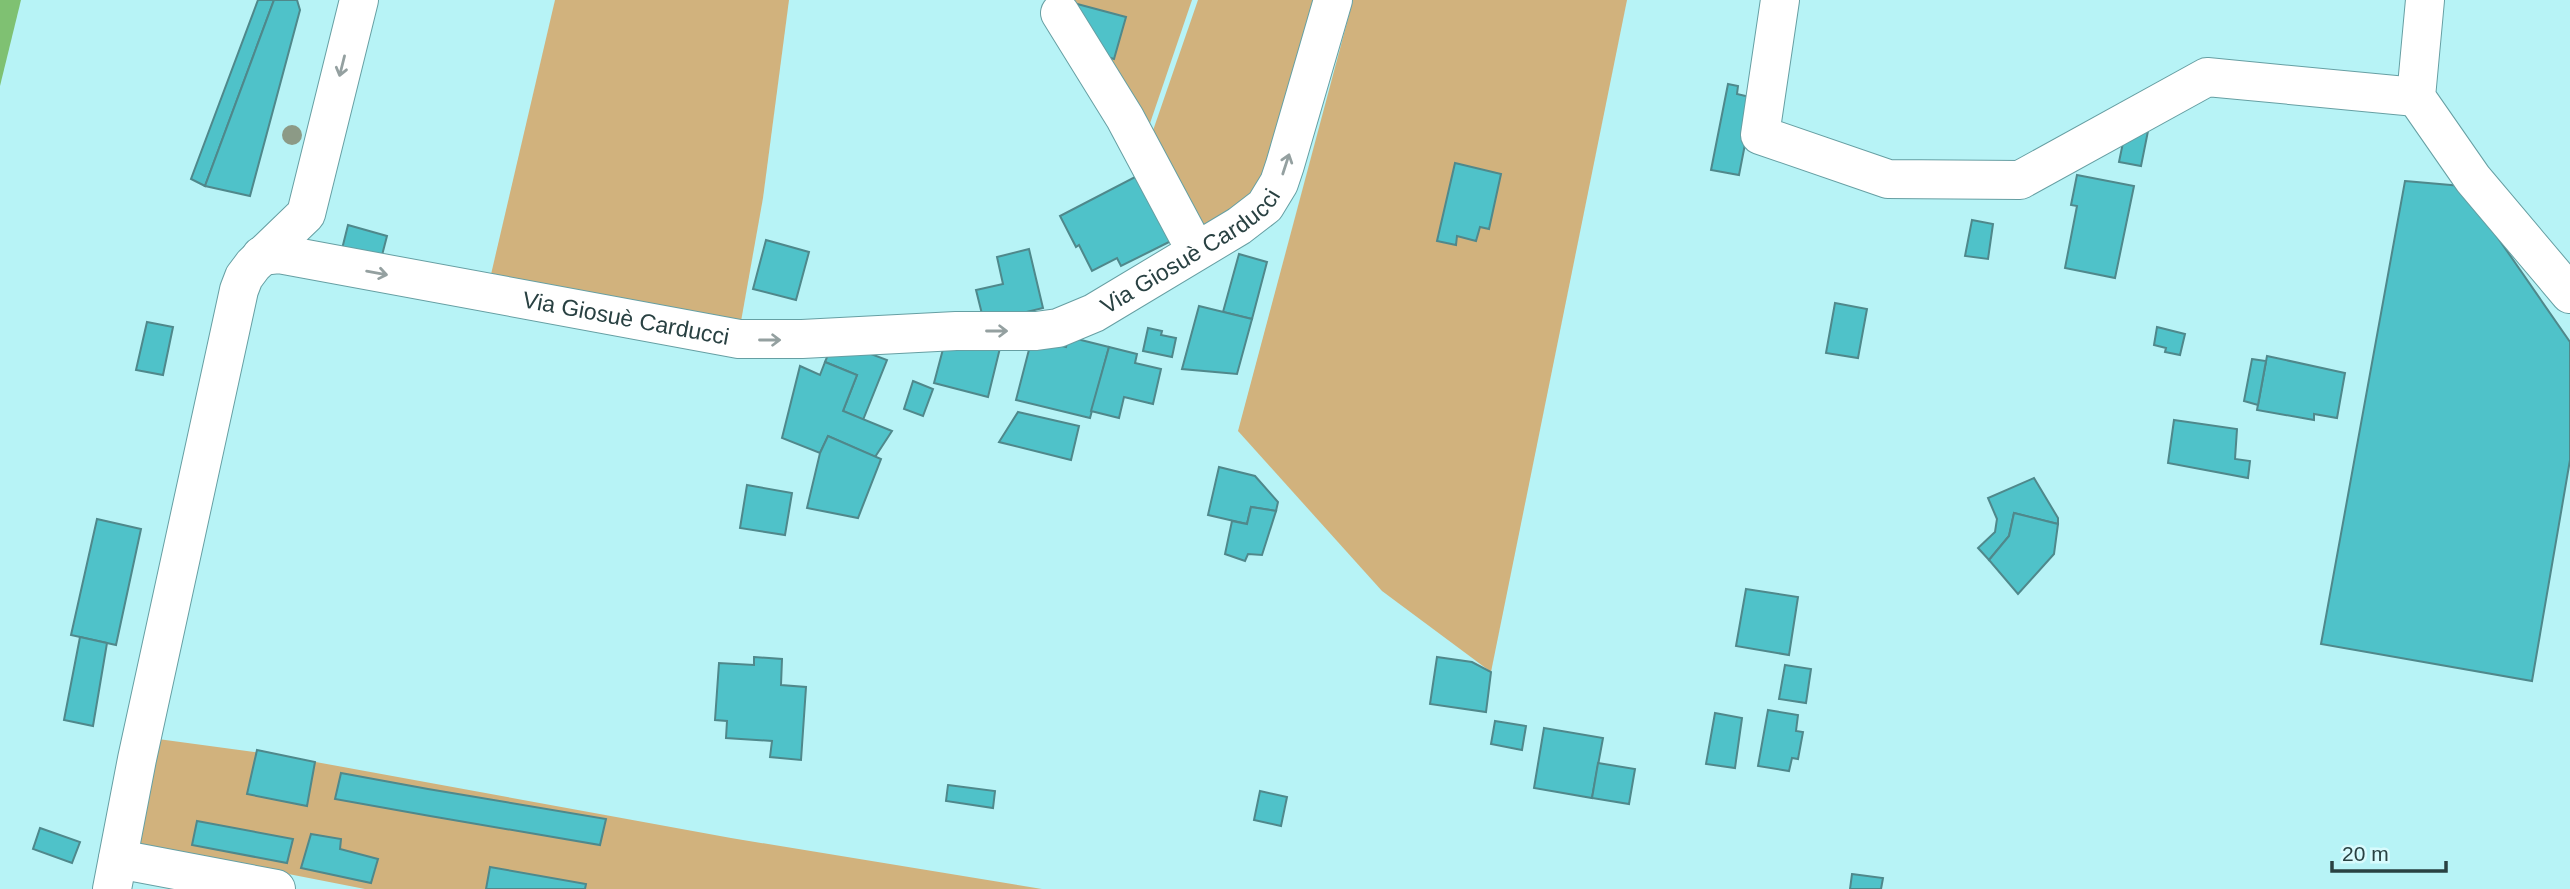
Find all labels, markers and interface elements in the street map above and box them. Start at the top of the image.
one-way arrow [335,54,348,77]
one-way arrow [1280,153,1293,175]
street label: Via Giosuè Carducci [1096,184,1285,319]
one-way arrow [365,266,388,280]
street label: Via Giosuè Carducci [521,286,731,350]
one-way arrow [985,324,1008,338]
one-way arrow [758,333,781,347]
scale bar [2332,830,2446,874]
text: 20 m [2342,842,2389,865]

